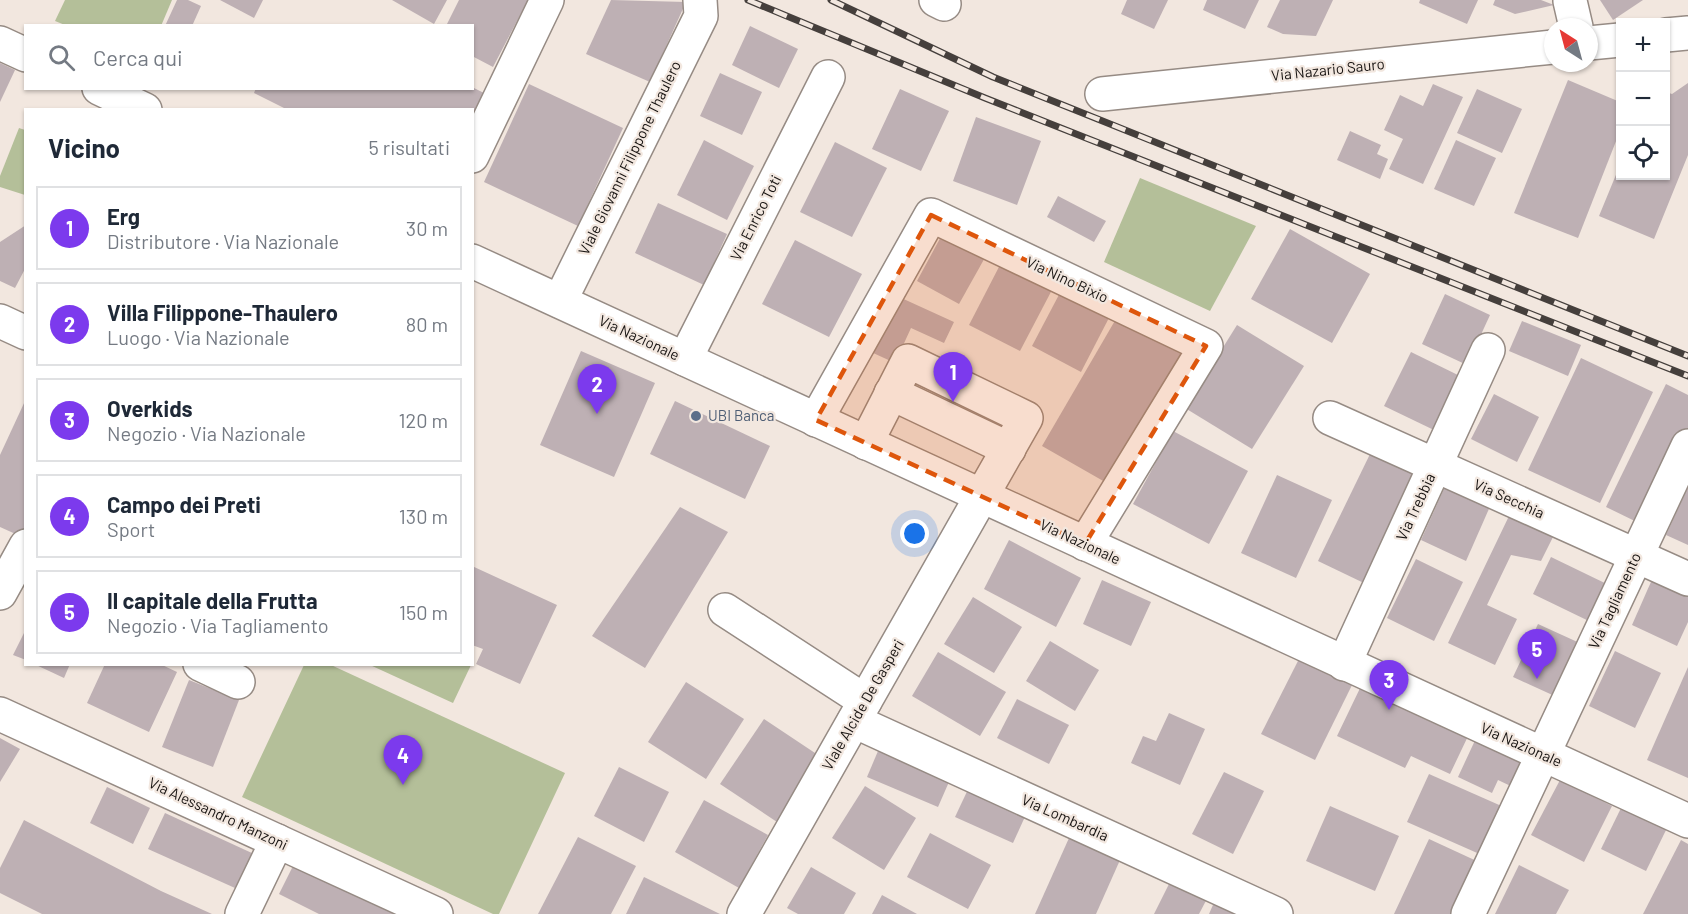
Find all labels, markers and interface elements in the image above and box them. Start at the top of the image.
north arrow [1544,18,1598,72]
map controls [1616,18,1670,180]
button: + [1616,18,1670,72]
search box [24,24,474,90]
icon: search [45,41,78,74]
text: Cerca qui [93,44,183,70]
street label: Via Nazario Sauro [1270,54,1385,84]
street label: Viale Giovanni Filippone Thaulero [574,58,684,258]
button: − [1616,72,1670,126]
button: locate [1616,126,1670,180]
text: Vicino [48,132,120,163]
text: 5 risultati [369,135,450,159]
street label: Via Enrico Toti [726,172,784,263]
text: Erg [107,203,140,229]
text: 1 [66,216,73,240]
text: 30 m [406,216,448,240]
text: Distributore · Via Nazionale [107,229,339,253]
street label: Via Nino Bixio [1023,252,1111,306]
text: Villa Filippone-Thaulero [107,299,338,325]
street label: Via Nazionale [596,311,683,364]
text: 2 [64,312,75,336]
text: 80 m [406,312,448,336]
text: Luogo · Via Nazionale [107,325,290,349]
pin: 1 [934,352,972,402]
pin: 2 [578,364,616,414]
text: Overkids [107,395,193,421]
place label: UBI Banca [708,406,774,424]
text: 3 [64,408,75,432]
text: 120 m [398,408,448,432]
marker: UBI Banca [689,409,703,423]
text: Negozio · Via Nazionale [107,421,306,445]
street label: Via Trebbia [1392,470,1439,543]
street label: Via Secchia [1471,475,1547,522]
text: Campo dei Preti [107,491,261,517]
text: 4 [63,504,76,528]
text: 130 m [399,504,448,528]
street label: Via Nazionale [1037,515,1124,568]
text: Sport [107,517,155,541]
your location [900,519,929,548]
street label: Via Tagliamento [1584,550,1644,652]
text: Il capitale della Frutta [107,587,318,613]
text: 5 [64,600,75,624]
text: 150 m [399,600,448,624]
text: Negozio · Via Tagliamento [107,613,329,637]
pin: 5 [1518,630,1556,679]
street label: Viale Alcide De Gasperi [817,636,907,773]
pin: 3 [1370,660,1408,710]
street label: Via Nazionale [1478,718,1565,770]
pin: 4 [384,736,422,785]
street label: Via Alessandro Manzoni [146,773,291,853]
street label: Via Lombardia [1019,790,1112,844]

